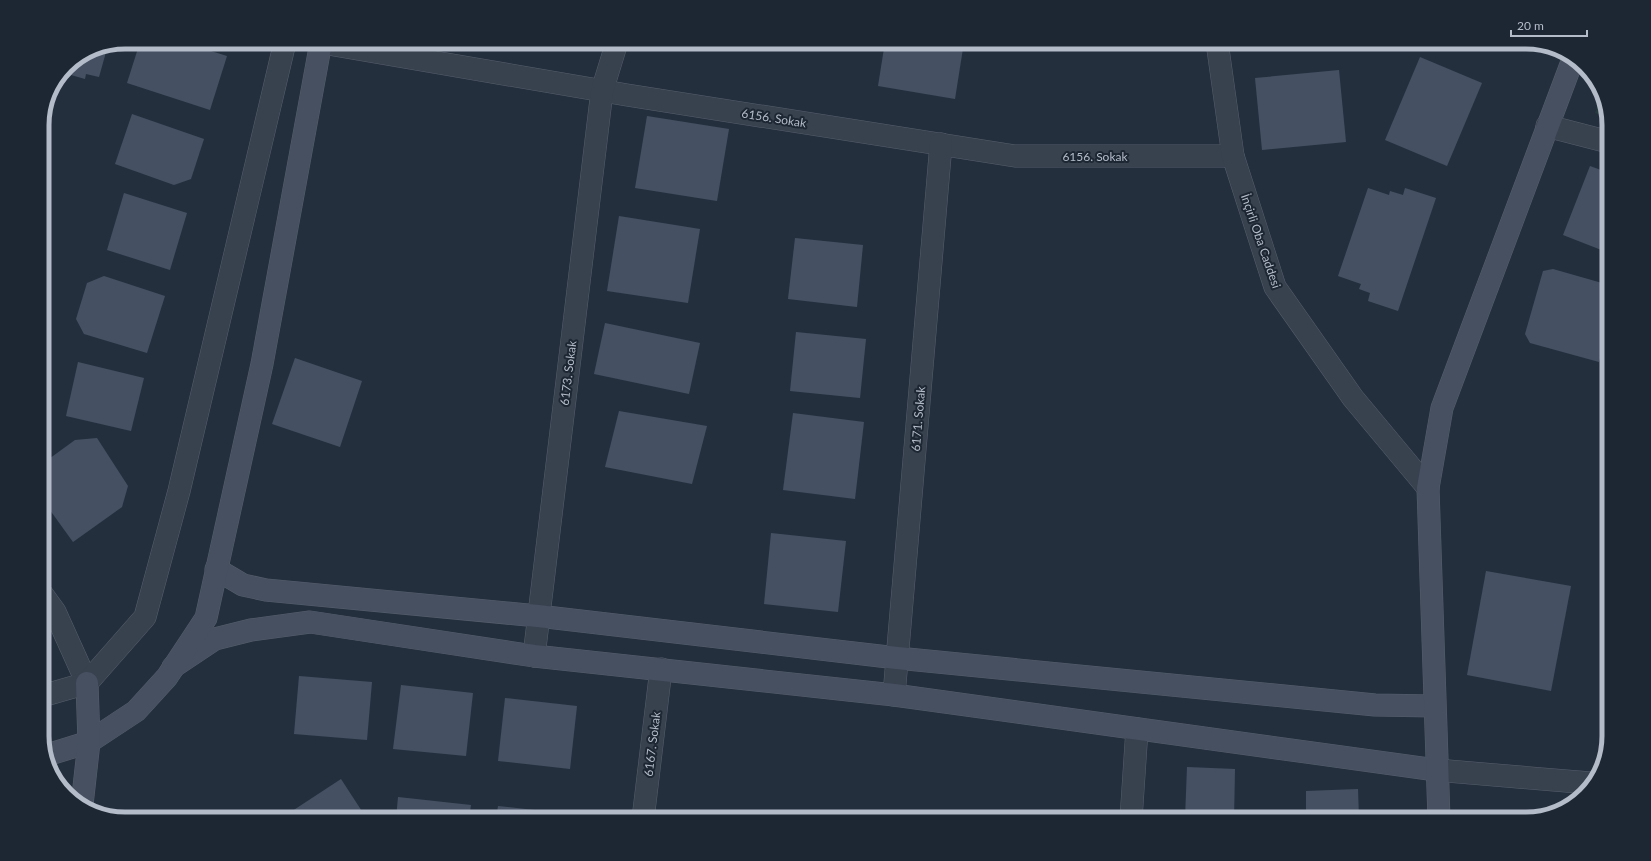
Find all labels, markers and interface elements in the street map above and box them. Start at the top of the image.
scale bar [1511,12,1587,38]
text: 20 m [1517,18,1544,33]
street label: 6156. Sokak [741,105,808,131]
street label: 6156. Sokak [1062,149,1128,164]
street label: İnçirli Oba Caddesi [1238,192,1284,290]
street label: 6173. Sokak [557,339,580,406]
street label: 6171. Sokak [908,385,928,452]
street label: 6167. Sokak [641,710,664,777]

